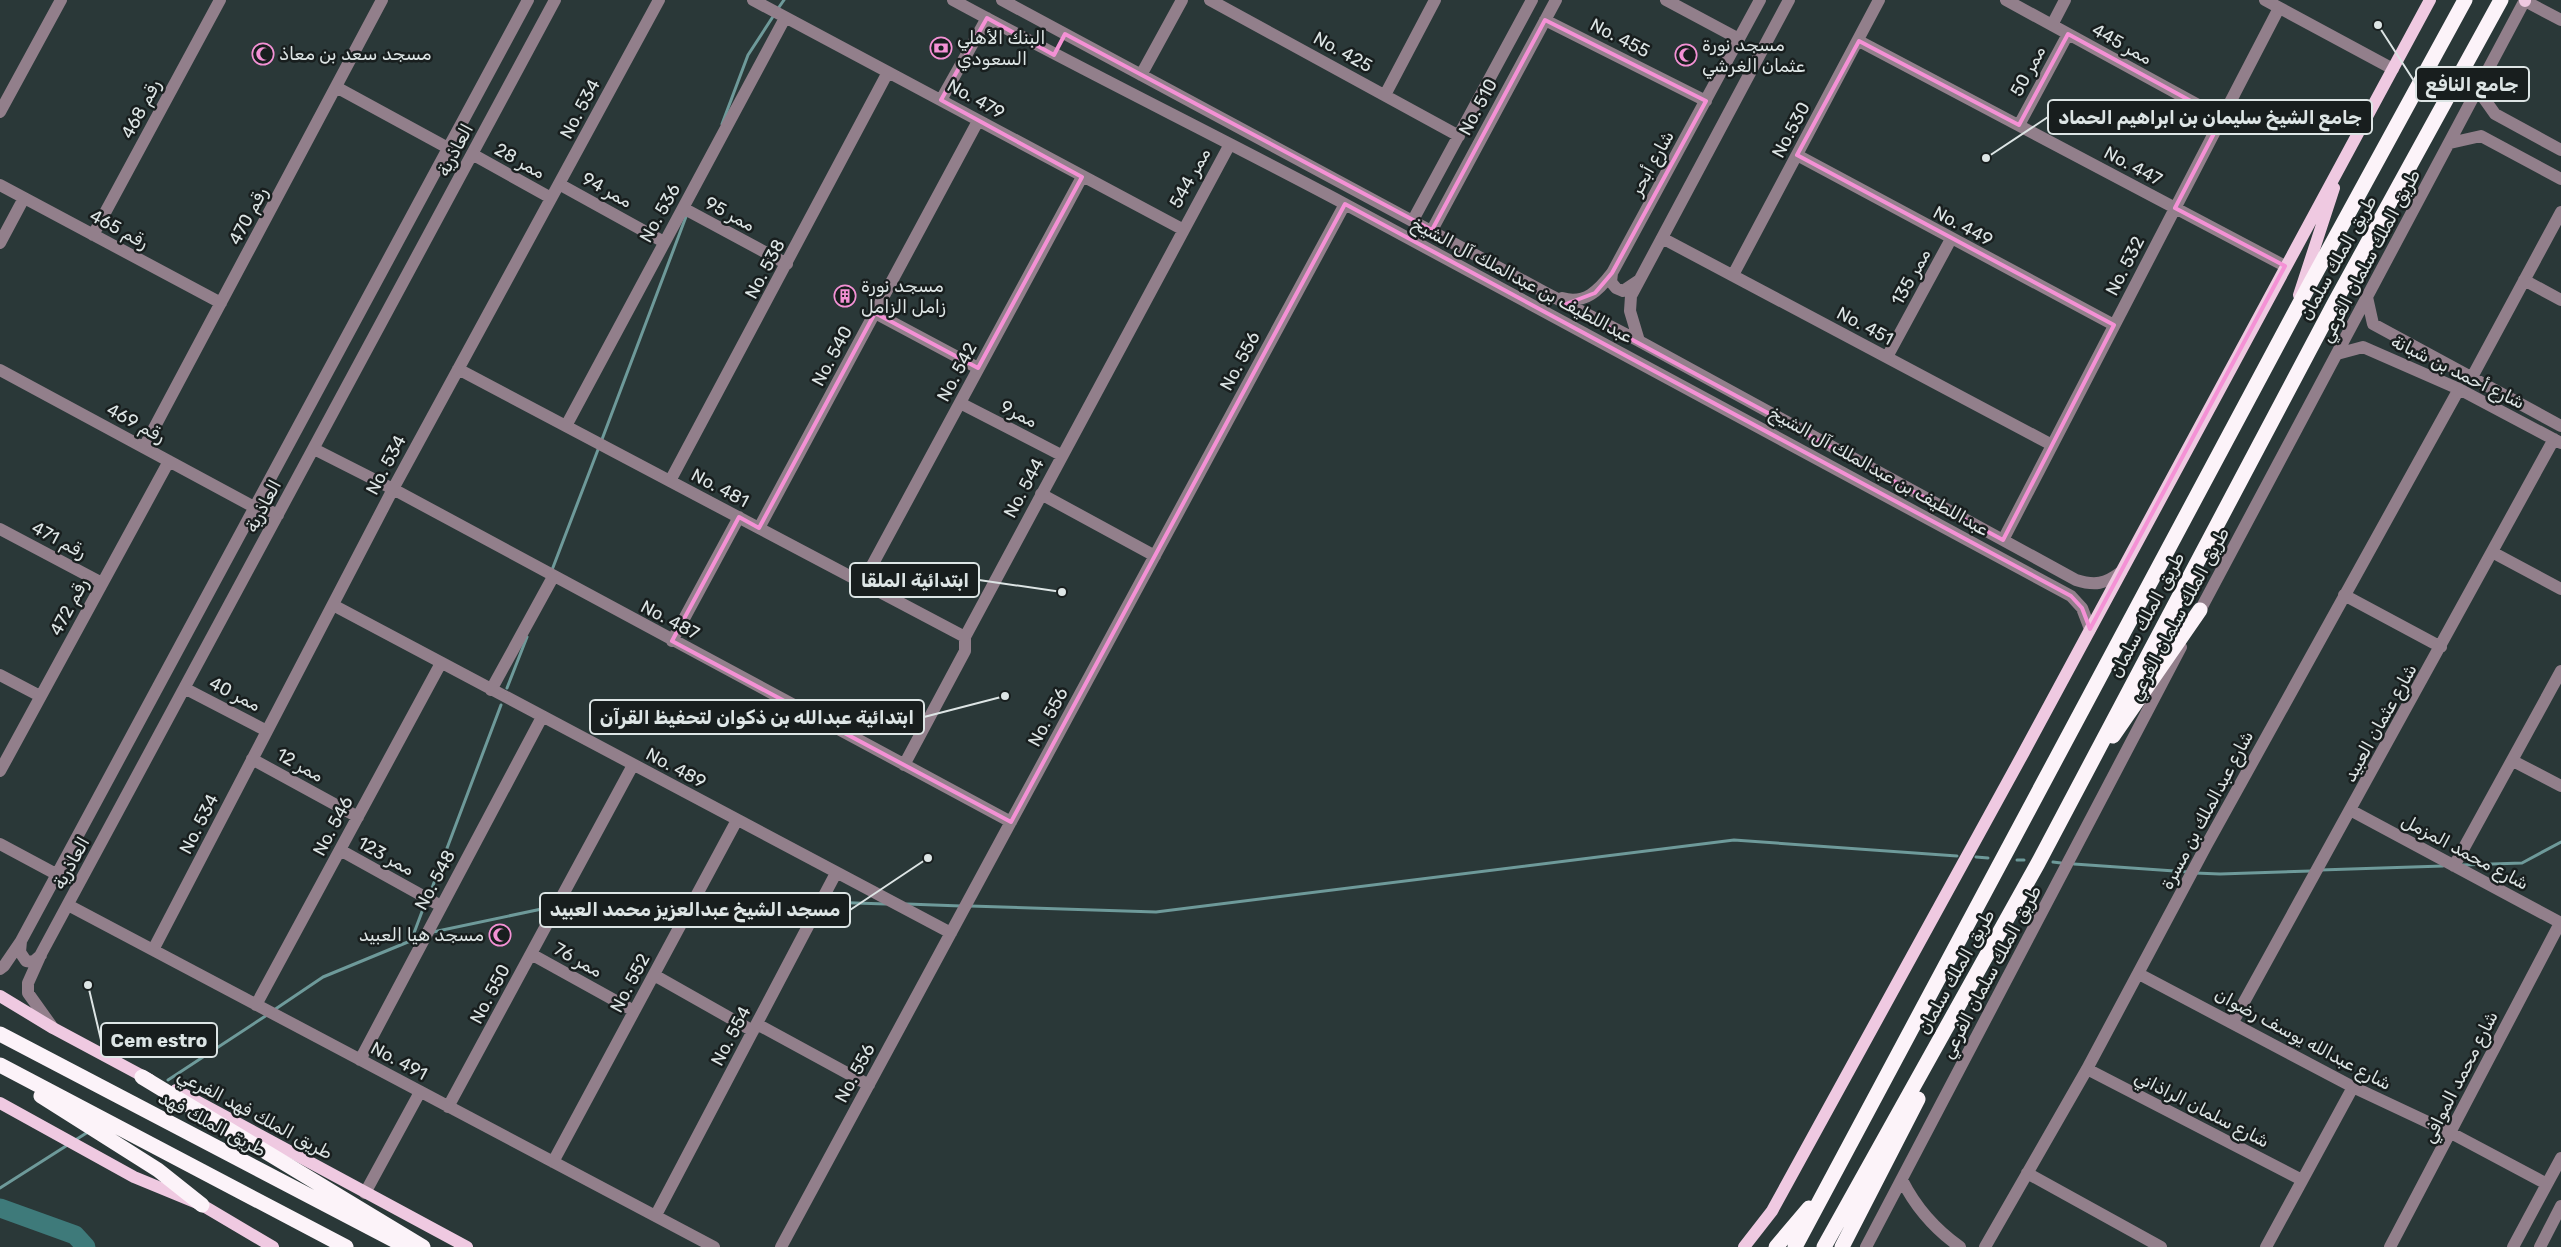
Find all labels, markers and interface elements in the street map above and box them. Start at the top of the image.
street label: No. 455 [1586,14,1654,62]
street label: ممر 445 [2088,19,2156,69]
place label: البنك الأهلي السعودي [957,27,1045,71]
street label: No. 425 [1310,27,1376,77]
place label: مسجد نورة عثمان الغرشي [1702,34,1806,79]
bank icon: البنك الأهلي السعودي [929,36,953,60]
mosque icon: مسجد سعد بن معاذ [251,42,275,66]
street label: ممر 50 [2006,42,2050,100]
place label: مسجد سعد بن معاذ [279,43,431,65]
mosque icon: مسجد نورة عثمان الغرشي [1674,43,1698,67]
callout: جامع النافع [2416,67,2529,101]
text: جامع النافع [2425,73,2519,99]
street label: No. 479 [943,74,1009,124]
street label: رقم 468 [116,75,167,143]
street label: No. 534 [555,75,605,143]
street label: No. 510 [1454,75,1502,139]
street label: No.530 [1767,98,1815,162]
callout: جامع الشيخ سليمان بن ابراهيم الحماد [2048,100,2372,134]
text: جامع الشيخ سليمان بن ابراهيم الحماد [2058,106,2362,132]
street label: العاذرية [432,120,478,180]
street label: شارع أبحر [1625,127,1680,201]
street label: ممر 28 [491,138,549,184]
street label: No. 447 [2100,142,2166,190]
street label: ممر 544 [1165,144,1215,212]
street label: طريق الملك سلمان الفرعي [2315,166,2425,346]
street label: ممر 94 [578,167,636,213]
street label: No. 536 [635,180,685,246]
street label: رقم 470 [224,183,273,249]
street label: ممر 95 [701,192,759,236]
street label: طريق الملك سلمان [2295,192,2381,324]
street label: No. 449 [1929,201,1997,251]
street label: رقم 465 [85,204,152,255]
street label: عبداللطيف بن عبدالملك آل الشيخ [1407,212,1637,350]
street label: No. 532 [2101,233,2149,299]
street label: No. 538 [740,235,790,303]
street label: ممر 135 [1886,245,1936,309]
place label: مسجد نورة زامل الزامل [861,275,946,318]
building icon: مسجد نورة زامل الزامل [833,284,857,308]
street label: No. 451 [1833,302,1897,350]
street label: No. 540 [807,322,857,390]
street label: No. 556 [1215,328,1265,394]
street label: شارع أحمد بن شبانة [2387,330,2528,415]
street label: No. 542 [932,339,982,405]
street label: ممر9 [997,395,1041,433]
street label: رقم 469 [102,398,169,449]
street label: عبداللطيف بن عبدالملك آل الشيخ [1764,401,1993,542]
street label: No. 534 [361,431,411,499]
street label: No. 544 [999,454,1049,522]
street label: No. 481 [687,464,753,512]
street label: العاذرية [240,476,286,536]
street label: رقم 471 [27,517,90,564]
street label: طريق الملك سلمان الفرعي [2124,524,2234,704]
street label: طريق الملك سلمان [2105,548,2189,682]
callout: ابتدائية الملقا [850,563,979,597]
text: ابتدائية الملقا [861,569,969,592]
street label: رقم 472 [45,575,94,640]
street label: No. 487 [637,595,703,645]
street label: شارع عثمان العبيد [2338,660,2422,786]
street label: ممر 40 [206,672,264,716]
street label: No. 556 [1023,684,1073,750]
callout: ابتدائية عبدالله بن ذكوان لتحفيظ القرآن [590,700,924,734]
text: ابتدائية عبدالله بن ذكوان لتحفيظ القرآن [600,706,914,729]
street label: شارع عبدالملك بن مسرة [2156,727,2259,894]
street label: ممر 12 [273,743,327,787]
street label: No. 489 [642,743,710,793]
street label: No. 534 [175,790,223,858]
street label: No. 546 [308,792,358,860]
street label: شارع محمد المزمل [2397,809,2532,896]
street label: ممر 123 [354,832,418,880]
street label: العاذرية [48,833,94,893]
street label: No. 548 [410,846,460,914]
street label: طريق الملك سلمان الفرعي [1936,882,2048,1063]
callout: مسجد الشيخ عبدالعزيز محمد العبيد [540,893,850,927]
text: مسجد الشيخ عبدالعزيز محمد العبيد [550,898,840,923]
street label: طريق الملك سلمان [1913,906,1999,1038]
mosque icon: مسجد هيا العبيد [488,923,512,947]
place label: مسجد هيا العبيد [359,924,484,946]
street label: ممر 76 [550,938,606,982]
street label: No. 552 [605,950,655,1016]
street label: No. 550 [465,960,515,1028]
street label: شارع عبدالله يوسف رضوان [2210,983,2395,1096]
street label: No. 554 [706,1002,756,1070]
street label: شارع محمد الموافي [2417,1007,2505,1148]
callout: Cem estro [101,1023,217,1057]
text: Cem estro [111,1029,207,1052]
street label: No. 491 [367,1037,431,1085]
street label: No. 556 [830,1040,880,1106]
street label: طريق الملك فهد الفرعي [174,1064,336,1164]
street label: شارع سلمان الراذاني [2130,1066,2273,1154]
street label: طريق الملك فهد [154,1087,270,1161]

